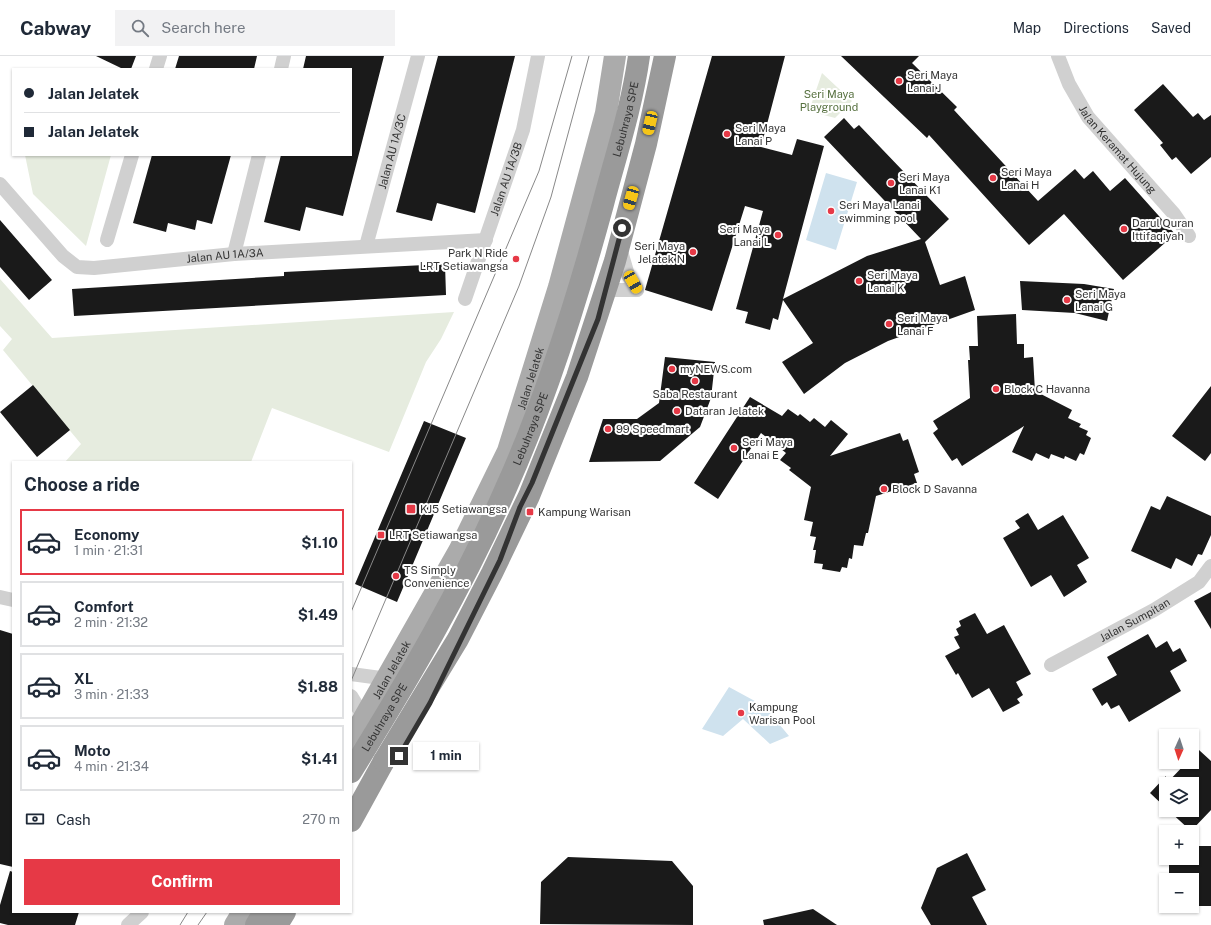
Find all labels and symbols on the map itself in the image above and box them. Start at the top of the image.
place label: Seri Maya Lanai J [907,69,958,94]
marker: Seri Maya Lanai J [894,76,904,86]
street label: Lebuhraya SPE [610,80,641,158]
park label: Seri Maya Playground [800,88,858,113]
street label: Jalan Keramat Hujung [1077,103,1159,196]
car [641,110,659,136]
street label: Jalan AU 1A/3C [376,113,408,190]
place label: Seri Maya Lanai P [735,122,786,147]
marker: Seri Maya Lanai P [722,129,732,139]
street label: Jalan AU 1A/3B [488,140,524,217]
place label: Seri Maya Lanai H [1001,166,1052,191]
place label: Seri Maya Lanai K1 [899,171,950,196]
marker: Seri Maya Lanai H [988,173,998,183]
marker: Seri Maya Lanai K1 [886,178,896,188]
car [622,185,640,211]
place label: Seri Maya Lanai swimming pool [839,199,920,224]
marker: Seri Maya Lanai swimming pool [826,206,836,216]
place label: Darul Quran Ittifaqiyah [1132,217,1194,242]
route start [613,219,631,237]
place label: Seri Maya Lanai L [719,223,770,248]
marker: Darul Quran Ittifaqiyah [1119,224,1129,234]
marker: Seri Maya Lanai L [773,230,783,240]
place label: Seri Maya Jelatek N [634,240,685,265]
street label: Jalan AU 1A/3A [186,246,264,265]
place label: Park N Ride LRT Setiawangsa [420,247,508,272]
marker: Seri Maya Jelatek N [688,247,698,257]
marker: Park N Ride LRT Setiawangsa [511,254,521,264]
car [622,269,644,295]
place label: Seri Maya Lanai K [867,269,918,294]
marker: Seri Maya Lanai K [854,276,864,286]
place label: Seri Maya Lanai G [1075,288,1126,313]
marker: Seri Maya Lanai G [1062,295,1072,305]
place label: Seri Maya Lanai F [897,312,948,337]
marker: Seri Maya Lanai F [884,319,894,329]
street label: Jalan Jelatek [515,346,546,411]
place label: myNEWS.com [680,363,752,375]
marker: myNEWS.com [667,364,677,374]
marker: Saba Restaurant [690,376,700,386]
place label: Block C Havanna [1004,383,1090,395]
marker: Block C Havanna [991,384,1001,394]
place label: Saba Restaurant [653,388,737,400]
street label: Lebuhraya SPE [511,390,550,467]
place label: Dataran Jelatek [685,405,764,417]
marker: Dataran Jelatek [672,406,682,416]
place label: 99 Speedmart [616,423,689,435]
marker: 99 Speedmart [603,424,613,434]
place label: Seri Maya Lanai E [742,436,793,461]
marker: Seri Maya Lanai E [729,443,739,453]
place label: Block D Savanna [892,483,977,495]
marker: Block D Savanna [879,484,889,494]
marker: KJ5 Setiawangsa [405,503,417,515]
place label: KJ5 Setiawangsa [420,503,507,515]
place label: Kampung Warisan [538,506,631,518]
marker: Kampung Warisan [525,507,535,517]
place label: LRT Setiawangsa [389,529,477,541]
marker: LRT Setiawangsa [376,530,386,540]
place label: TS Simply Convenience [404,564,469,589]
marker: TS Simply Convenience [391,571,401,581]
street label: Jalan Sumpitan [1098,596,1172,644]
street label: Jalan Jelatek [370,638,413,701]
street label: Lebuhraya SPE [359,681,410,754]
place label: Kampung Warisan Pool [749,701,816,726]
marker: Kampung Warisan Pool [736,708,746,718]
north arrow [1159,729,1199,769]
callout: 1 min [413,742,479,770]
route end [390,747,408,765]

